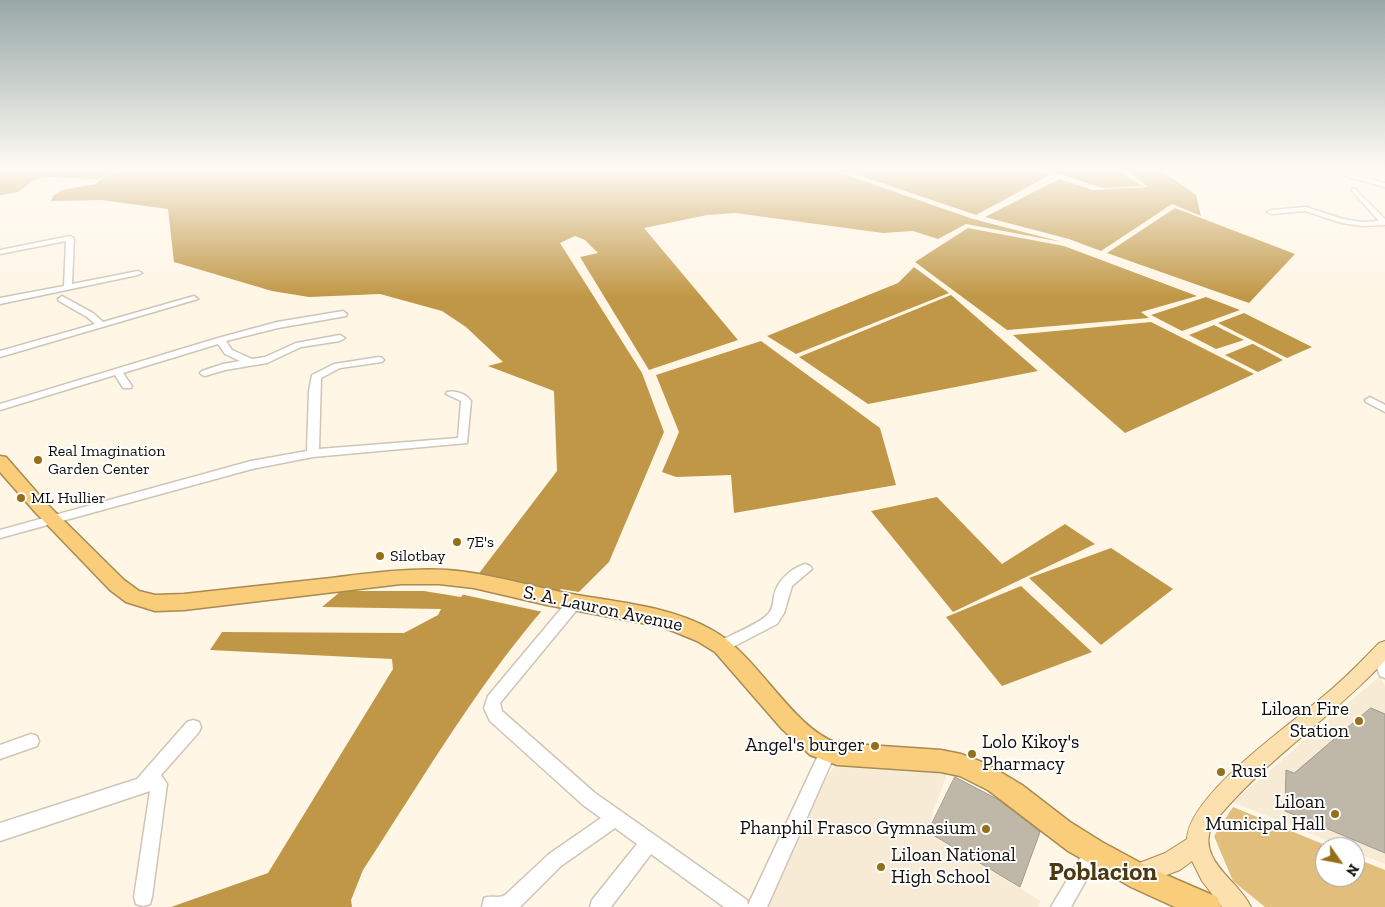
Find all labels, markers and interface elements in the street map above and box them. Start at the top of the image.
place label: Real Imagination Garden Center [48,441,165,479]
marker: Real Imagination Garden Center [32,454,44,466]
place label: ML Hullier [31,488,105,508]
marker: ML Hullier [15,492,27,504]
place label: 7E's [467,532,494,552]
marker: 7E's [451,536,463,548]
place label: Silotbay [390,546,446,566]
marker: Silotbay [374,550,386,562]
street label: S. A. Lauron Avenue [521,581,685,637]
place label: Liloan Fire Station [1261,699,1349,743]
marker: Liloan Fire Station [1353,715,1365,727]
place label: Lolo Kikoy's Pharmacy [982,732,1079,776]
place label: Angel's burger [745,735,865,757]
marker: Angel's burger [869,740,881,752]
marker: Lolo Kikoy's Pharmacy [966,748,978,760]
place label: Rusi [1231,761,1267,783]
marker: Rusi [1215,766,1227,778]
place label: Liloan Municipal Hall [1205,792,1325,836]
marker: Liloan Municipal Hall [1329,808,1341,820]
place label: Phanphil Frasco Gymnasium [740,818,976,840]
marker: Phanphil Frasco Gymnasium [980,823,992,835]
north arrow [1315,837,1365,887]
place label: Liloan National High School [891,845,1016,889]
district label: Poblacion [1049,858,1157,888]
marker: Liloan National High School [875,861,887,873]
text: N [1342,861,1362,879]

